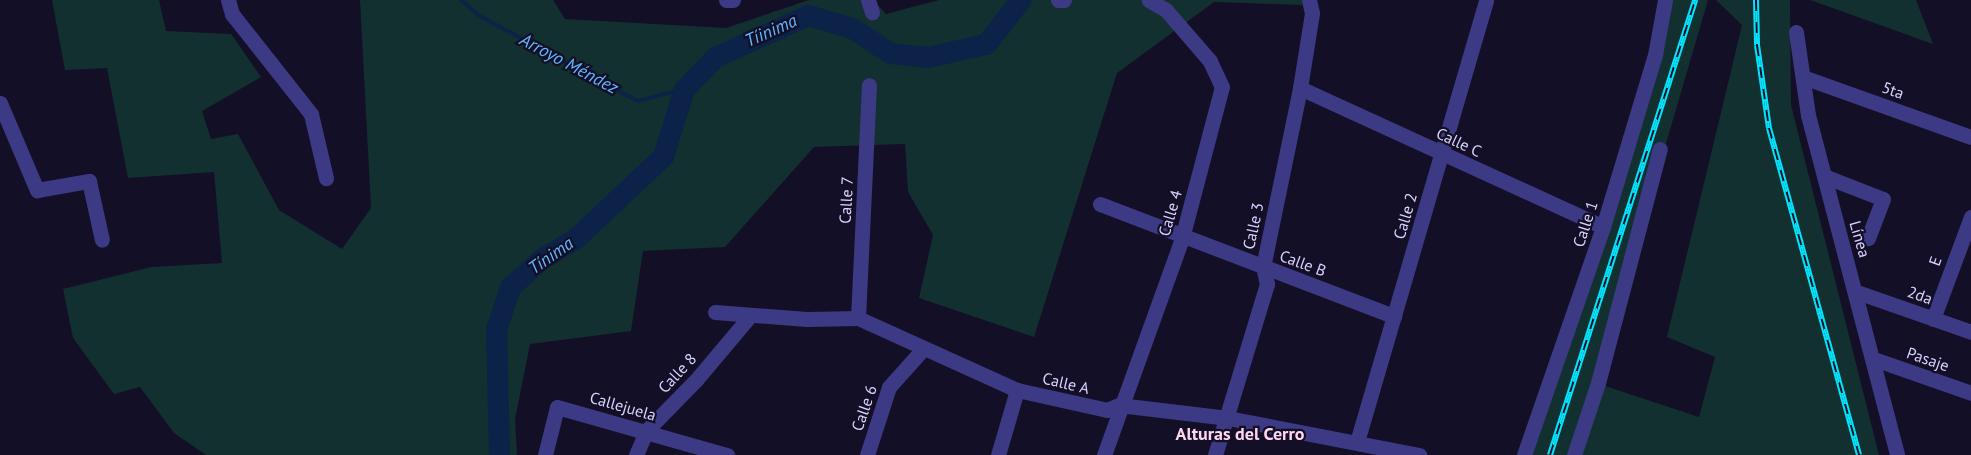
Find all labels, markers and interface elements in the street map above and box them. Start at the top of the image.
water label: Tíinima [742,10,800,52]
water label: Arroyo Méndez [516,29,622,99]
street label: 5ta [1879,77,1907,103]
street label: Calle C [1433,123,1485,161]
street label: Calle 7 [835,176,857,224]
street label: Calle 4 [1154,188,1186,238]
street label: Calle 2 [1389,191,1421,241]
street label: Calle 1 [1569,199,1601,249]
street label: Calle 3 [1239,201,1267,251]
street label: Línea [1846,218,1874,260]
water label: Tínima [524,233,578,279]
street label: Calle B [1277,246,1329,280]
street label: E [1925,254,1945,268]
street label: 2da [1905,282,1935,308]
street label: Pasaje [1904,343,1952,375]
street label: Calle 8 [654,349,700,397]
street label: Calle A [1041,368,1091,398]
street label: Calle 6 [847,383,881,433]
street label: Callejuela [588,387,658,425]
district label: Alturas del Cerro [1175,423,1305,445]

